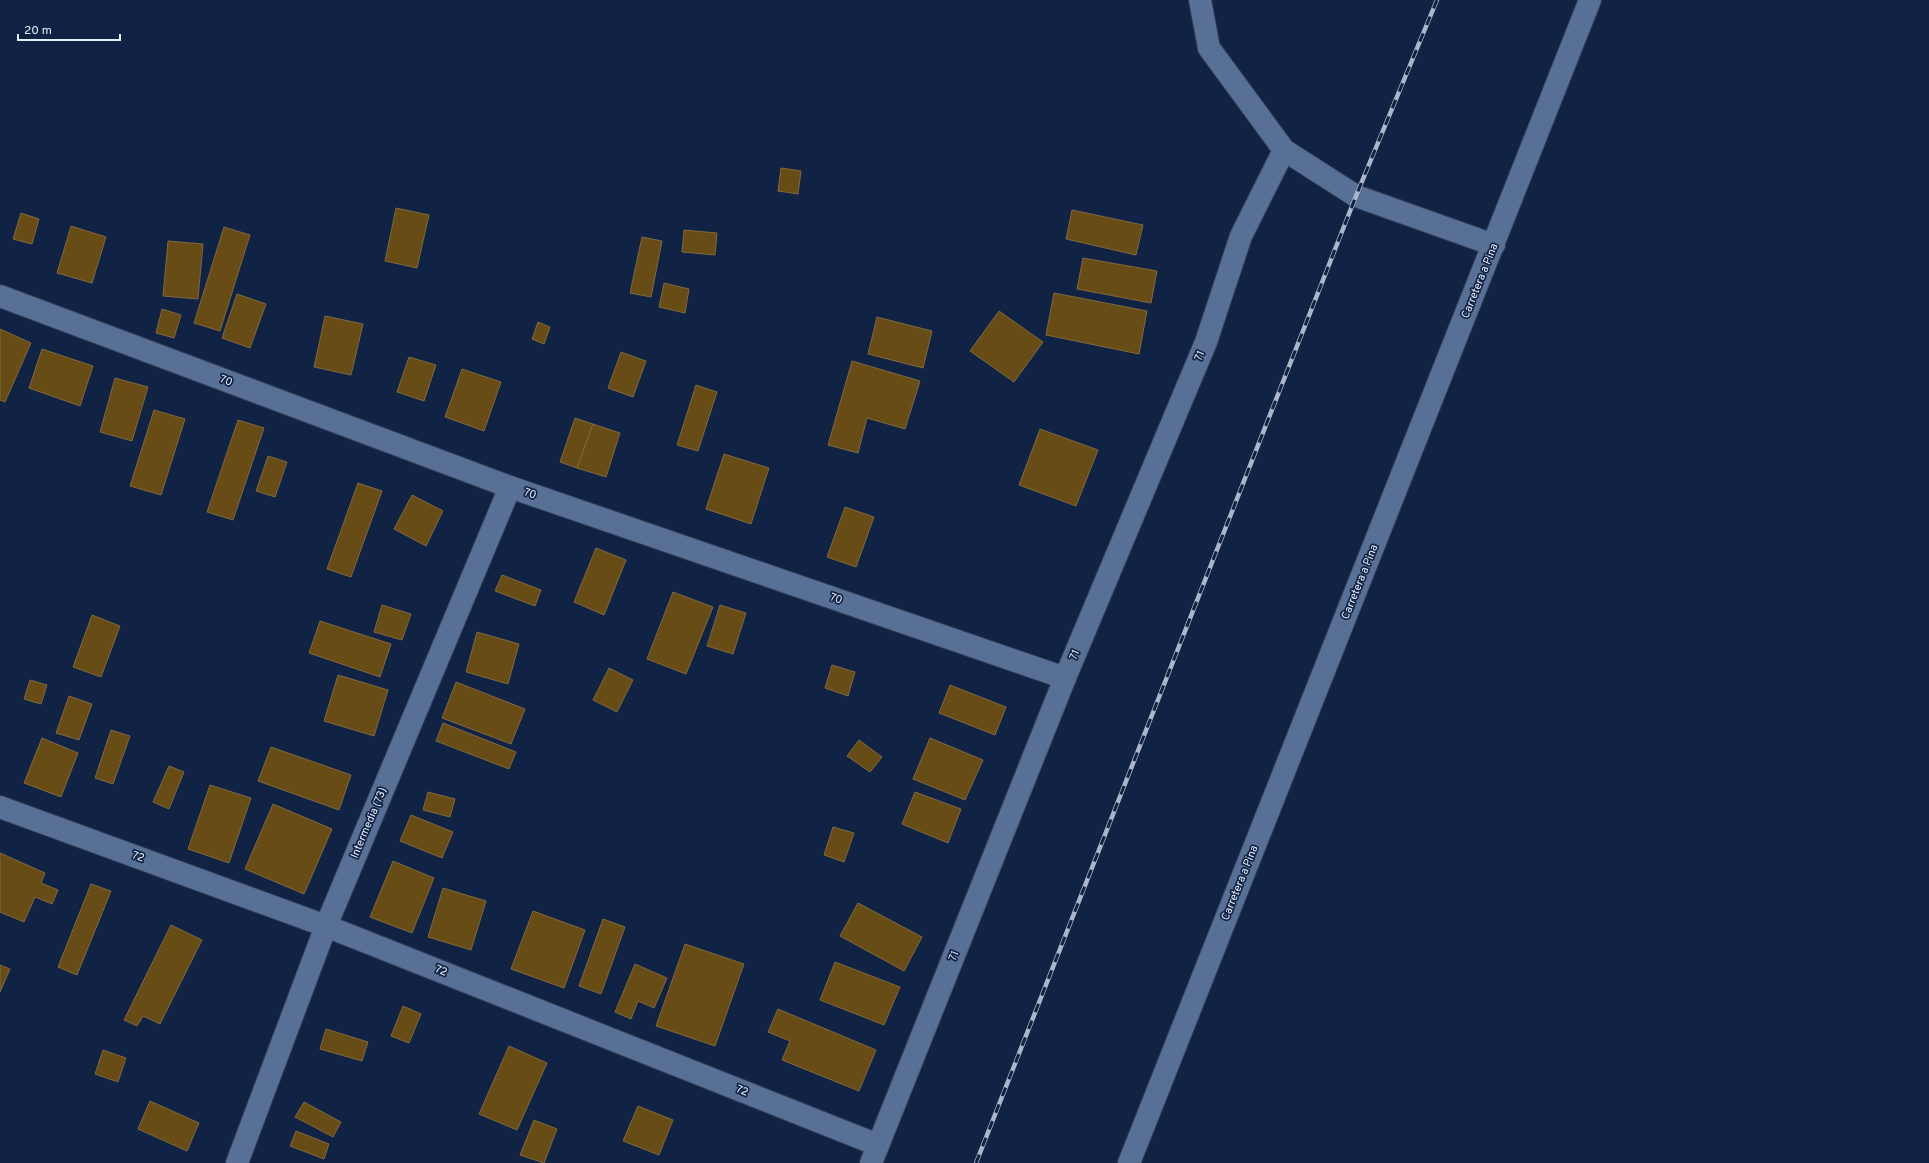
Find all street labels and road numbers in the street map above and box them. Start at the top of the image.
street label: Carretera a Pina [1459,241,1502,321]
street label: 71 [1192,349,1208,363]
street label: 70 [218,372,234,390]
street label: 70 [522,485,538,503]
street label: Carretera a Pina [1339,542,1382,622]
street label: 70 [828,590,844,608]
street label: 71 [1067,648,1083,662]
street label: Intermedia (73) [348,785,390,861]
street label: Carretera a Pina [1219,843,1262,923]
street label: 72 [130,848,146,866]
street label: 71 [946,949,962,963]
street label: 72 [433,962,449,980]
street label: 72 [734,1082,750,1100]

